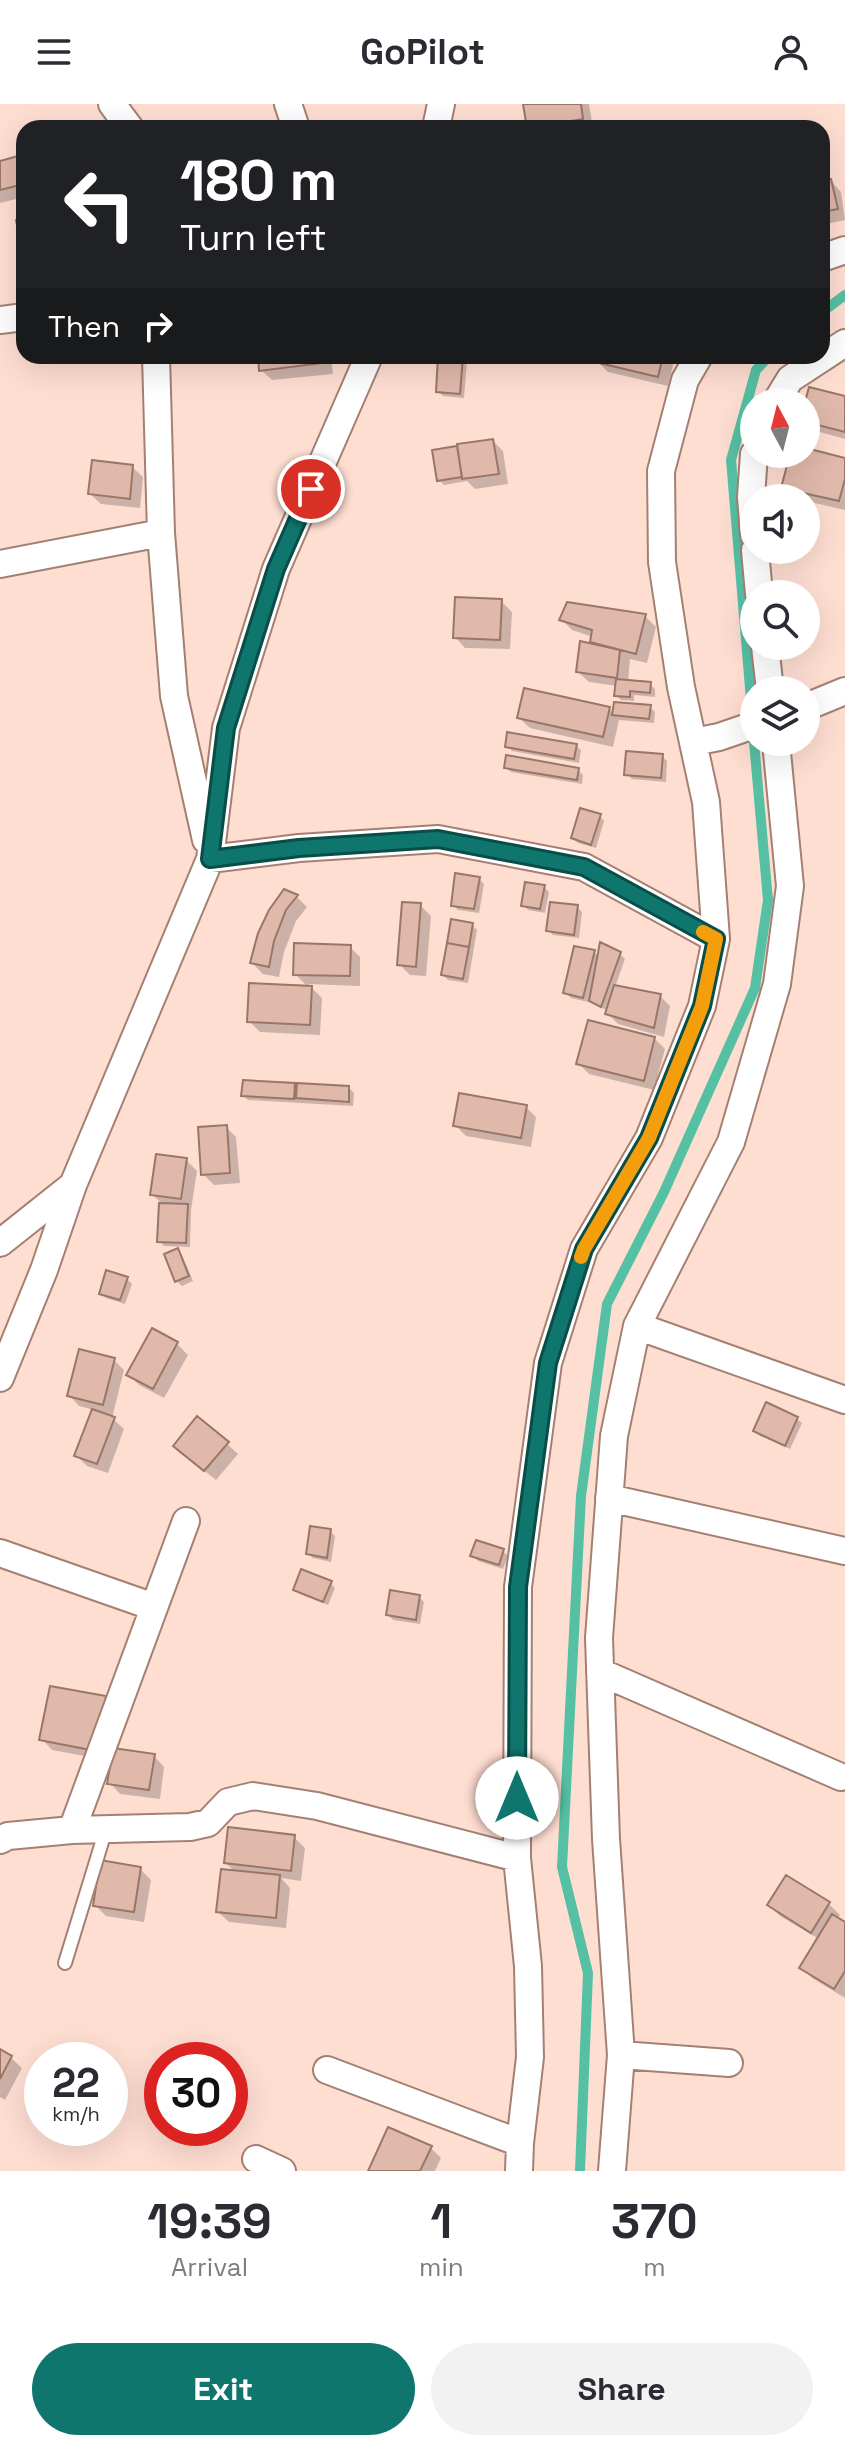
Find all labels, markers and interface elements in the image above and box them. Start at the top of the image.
text: GoPilot [360,29,485,75]
icon: menu [32,30,76,74]
icon: person [769,30,813,74]
text: 180 m [180,145,337,216]
icon: left [48,152,152,256]
text: Turn left [180,215,327,261]
icon: right [136,304,180,348]
text: Then [48,307,120,346]
north arrow [740,388,820,468]
map controls [740,388,820,756]
pin [277,455,345,523]
icon: arrive [289,467,333,511]
button: sound [740,484,820,564]
button: search [740,580,820,660]
button: layers [740,676,820,756]
position arrow [475,1756,559,1840]
speed limit sign: 30 [144,2042,248,2146]
text: 22 [52,2058,100,2109]
text: km/h [52,2101,100,2127]
text: 19:39 [147,2191,272,2252]
text: 1 [431,2191,452,2252]
text: 370 [611,2191,698,2252]
text: Arrival [171,2250,248,2284]
text: min [419,2250,464,2284]
text: m [643,2250,666,2284]
button: Exit [32,2343,415,2435]
button: Share [431,2343,813,2435]

